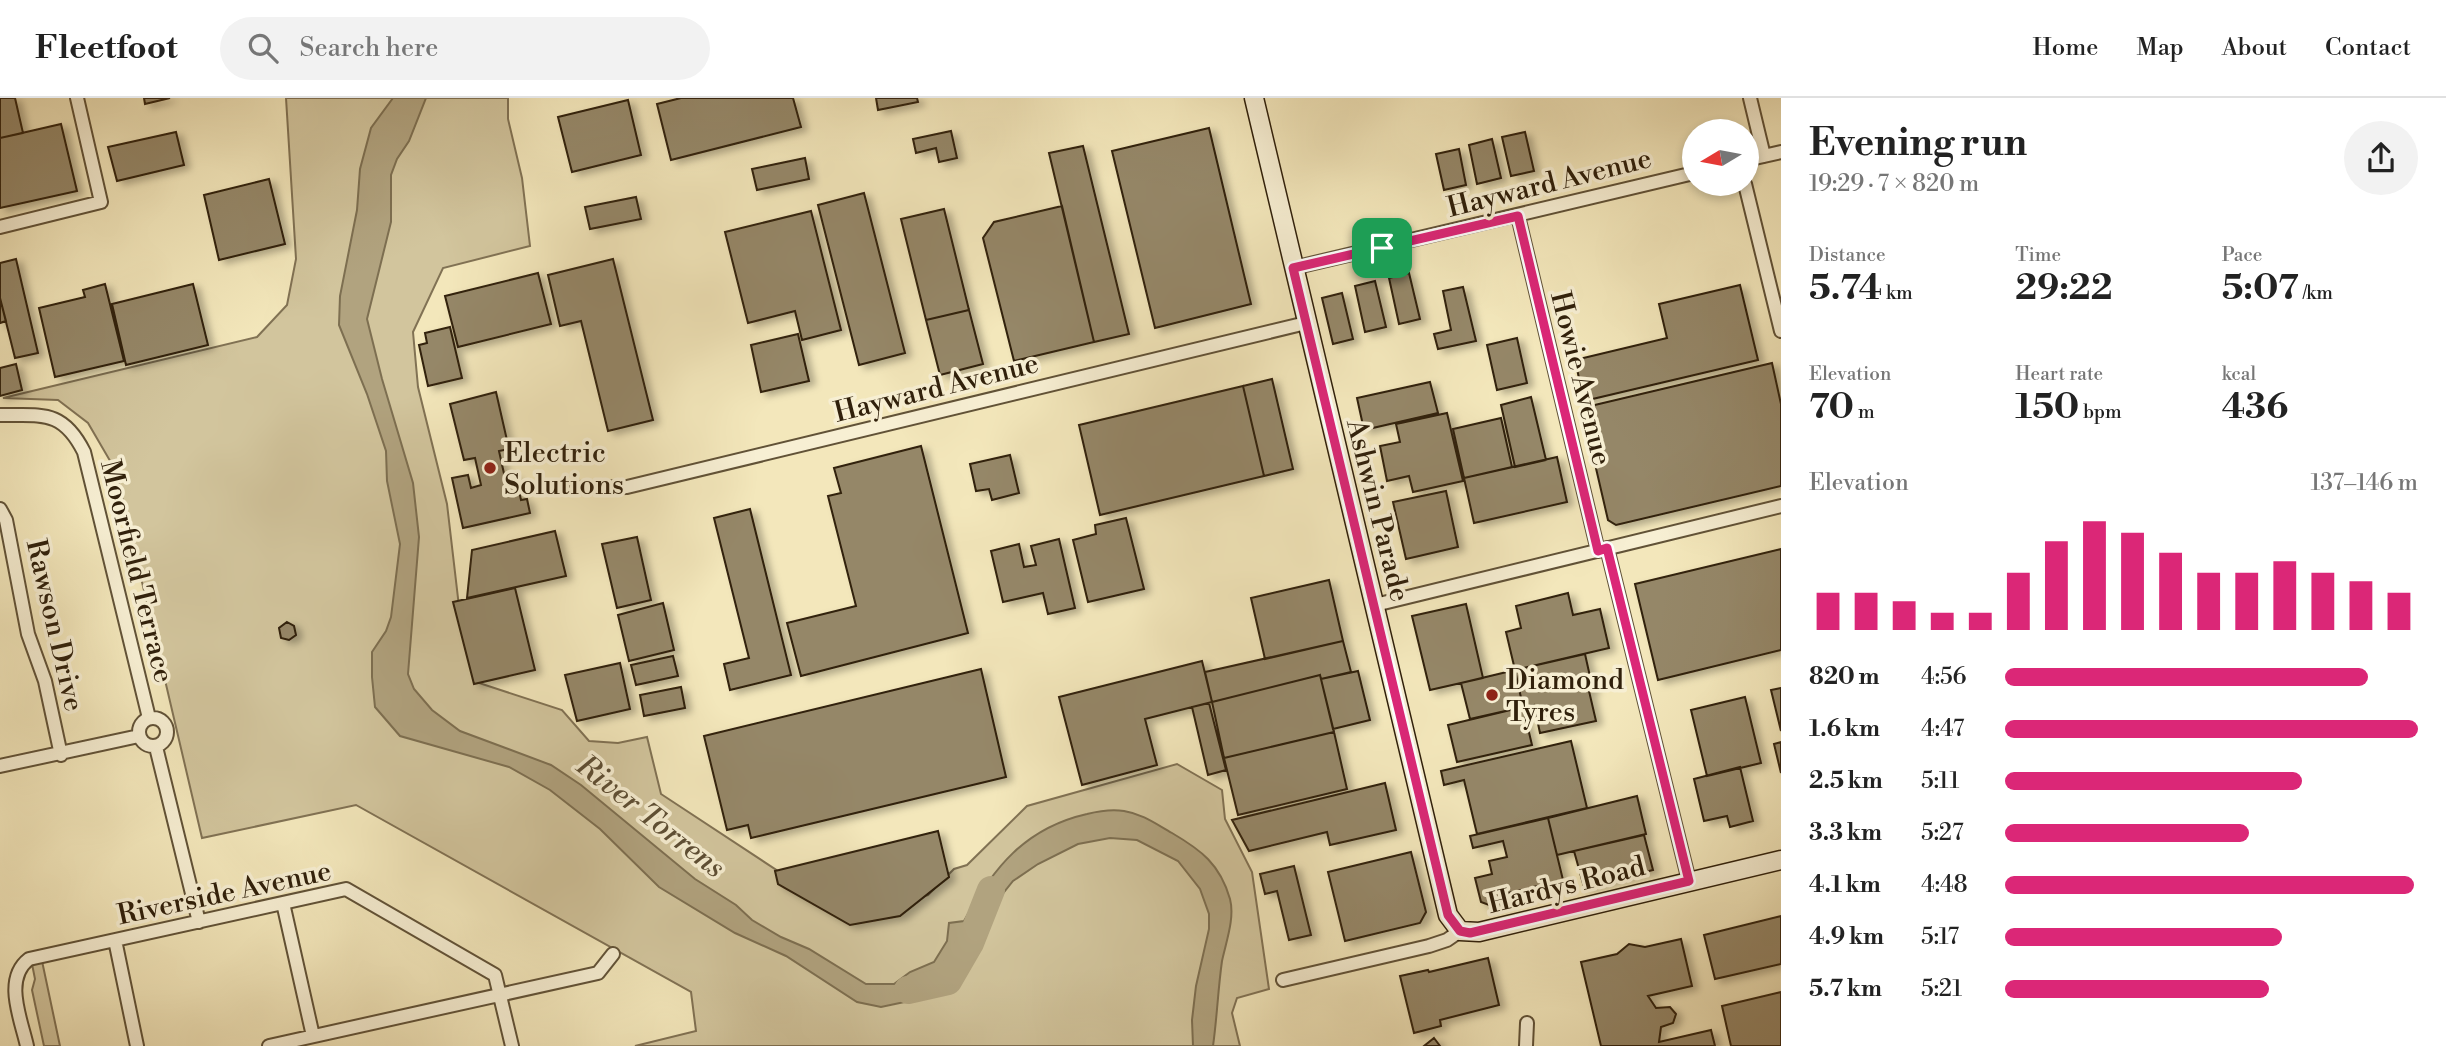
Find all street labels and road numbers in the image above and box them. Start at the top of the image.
street label: Hayward Avenue [1444,141,1655,226]
street label: Howie Avenue [1542,288,1619,469]
street label: Hayward Avenue [831,346,1042,431]
street label: Ashwin Parade [1338,414,1417,605]
street label: Moorfield Terrace [92,456,181,687]
street label: Rawson Drive [18,536,91,715]
street label: Hardys Road [1484,849,1649,922]
street label: Riverside Avenue [114,854,335,933]

